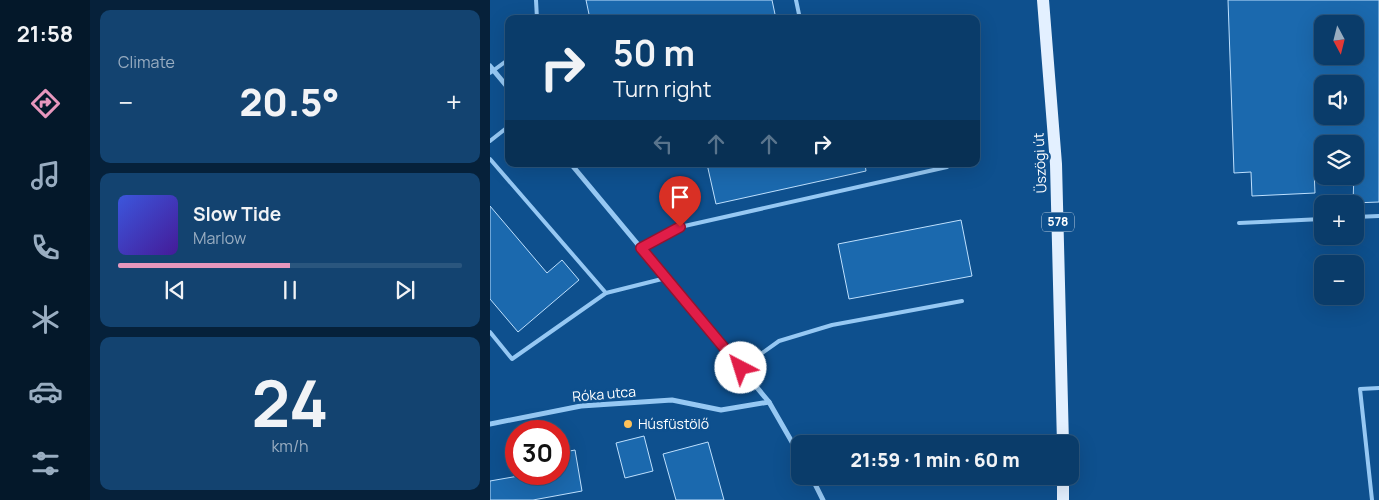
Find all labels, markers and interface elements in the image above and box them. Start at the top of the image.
north arrow [1314,15,1364,65]
map controls [1314,15,1364,305]
text: 21:58 [17,19,73,49]
text: 50 m [613,29,695,77]
icon: right [530,35,595,100]
text: Climate [118,51,175,73]
text: Turn right [613,74,711,104]
text: 20.5° [239,75,340,127]
button: sound [1314,75,1364,125]
text: − [118,83,133,121]
text: + [446,83,462,121]
icon: directions [28,86,63,121]
icon: left [649,130,677,158]
icon: ahead [702,130,730,158]
icon: ahead [755,130,783,158]
icon: right [808,130,836,158]
street label: Üszögi út [1028,132,1051,194]
button: layers [1314,135,1364,185]
icon: music [28,158,63,193]
pin [659,176,701,227]
icon: arrive [666,183,694,211]
button: + [1314,195,1364,245]
text: Slow Tide [193,201,281,227]
road number: 578 [1042,212,1074,232]
text: Marlow [193,227,246,249]
icon: phone [28,230,63,265]
button: − [1314,255,1364,305]
icon: previous [161,276,189,304]
icon: pause [276,276,304,304]
icon: next [391,276,419,304]
icon: climate [28,302,63,337]
position arrow [714,341,766,393]
text: 24 [252,358,328,447]
icon: car [28,374,63,409]
street label: Róka utca [571,381,637,406]
place label: Húsfüstölő [638,414,709,433]
marker: Húsfüstölő [622,418,634,430]
speed limit sign: 30 [505,420,570,485]
text: km/h [271,435,309,457]
icon: filters [28,446,63,481]
text: 21:59 · 1 min · 60 m [850,447,1020,473]

